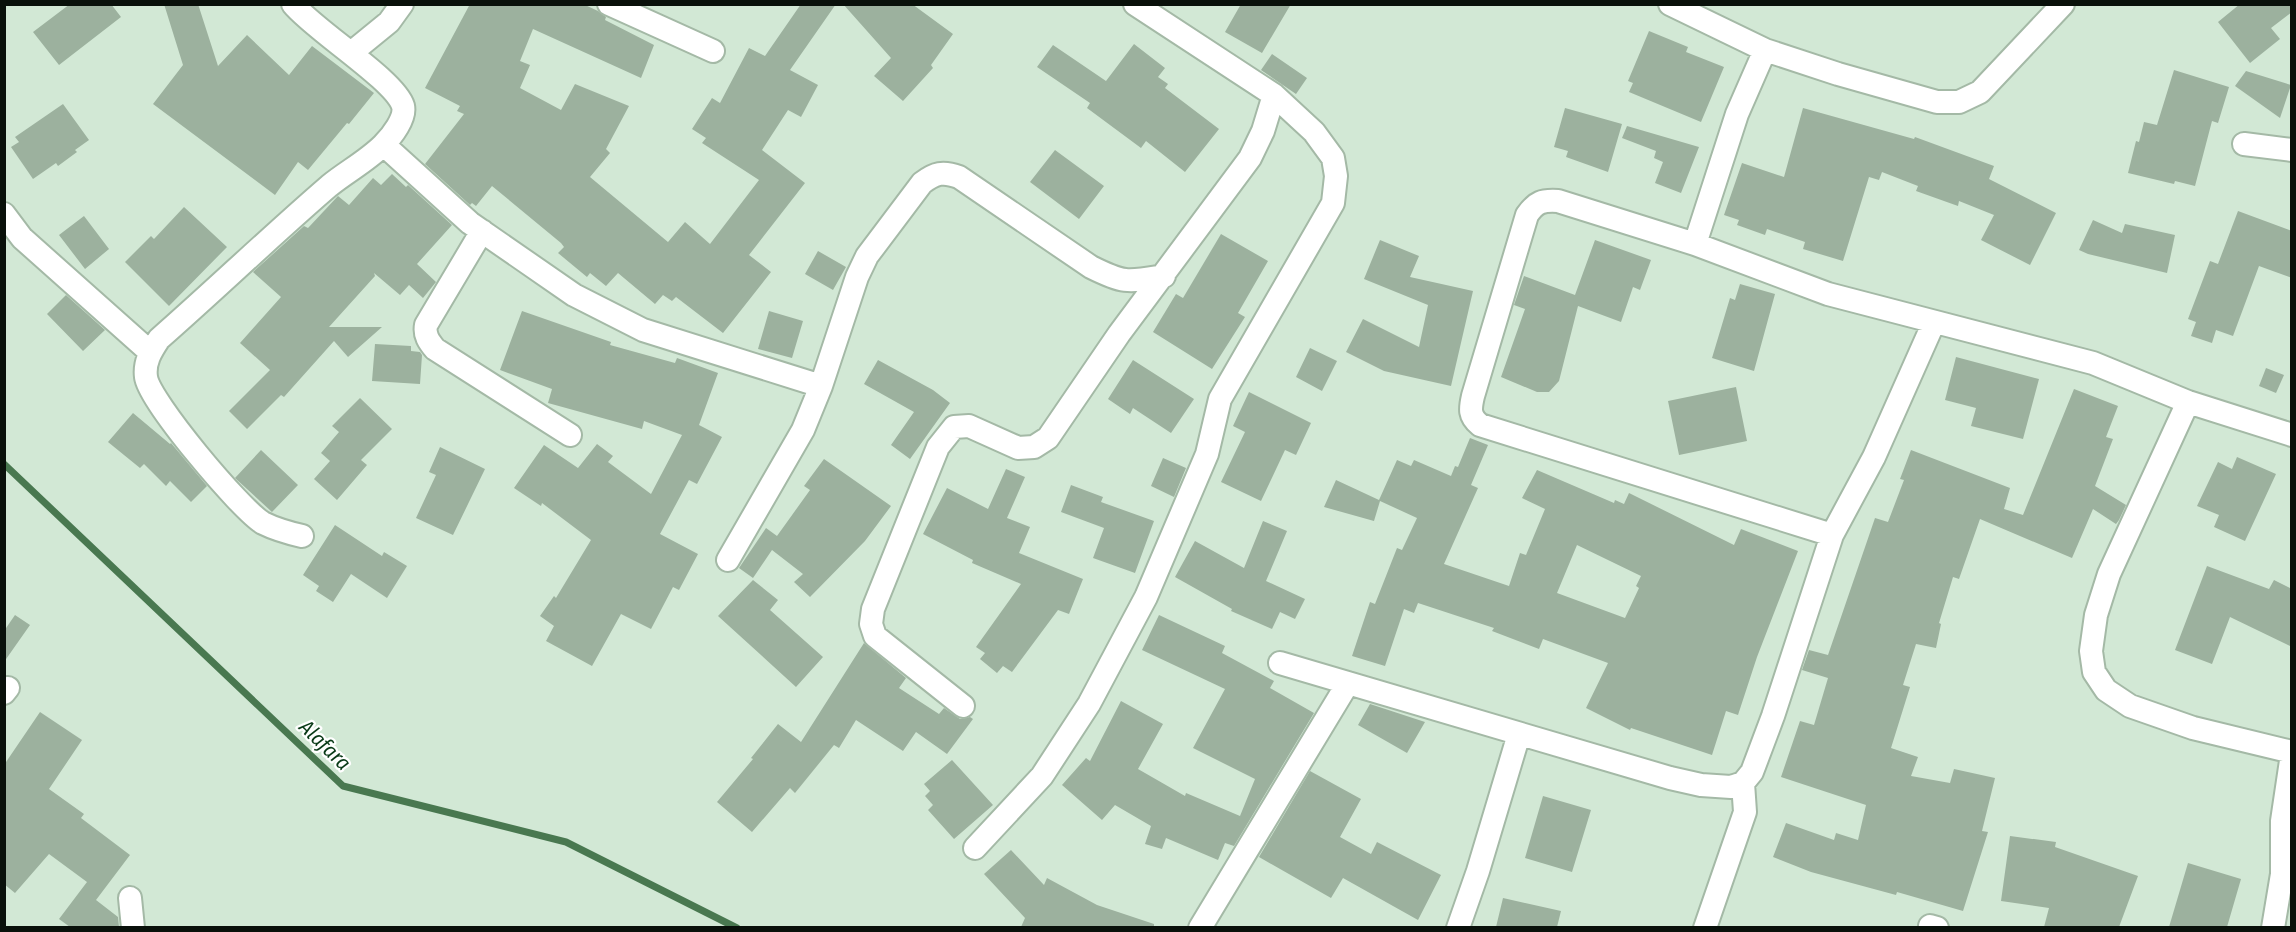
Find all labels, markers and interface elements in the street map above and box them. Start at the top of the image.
water label: Alafara [293,714,356,776]

